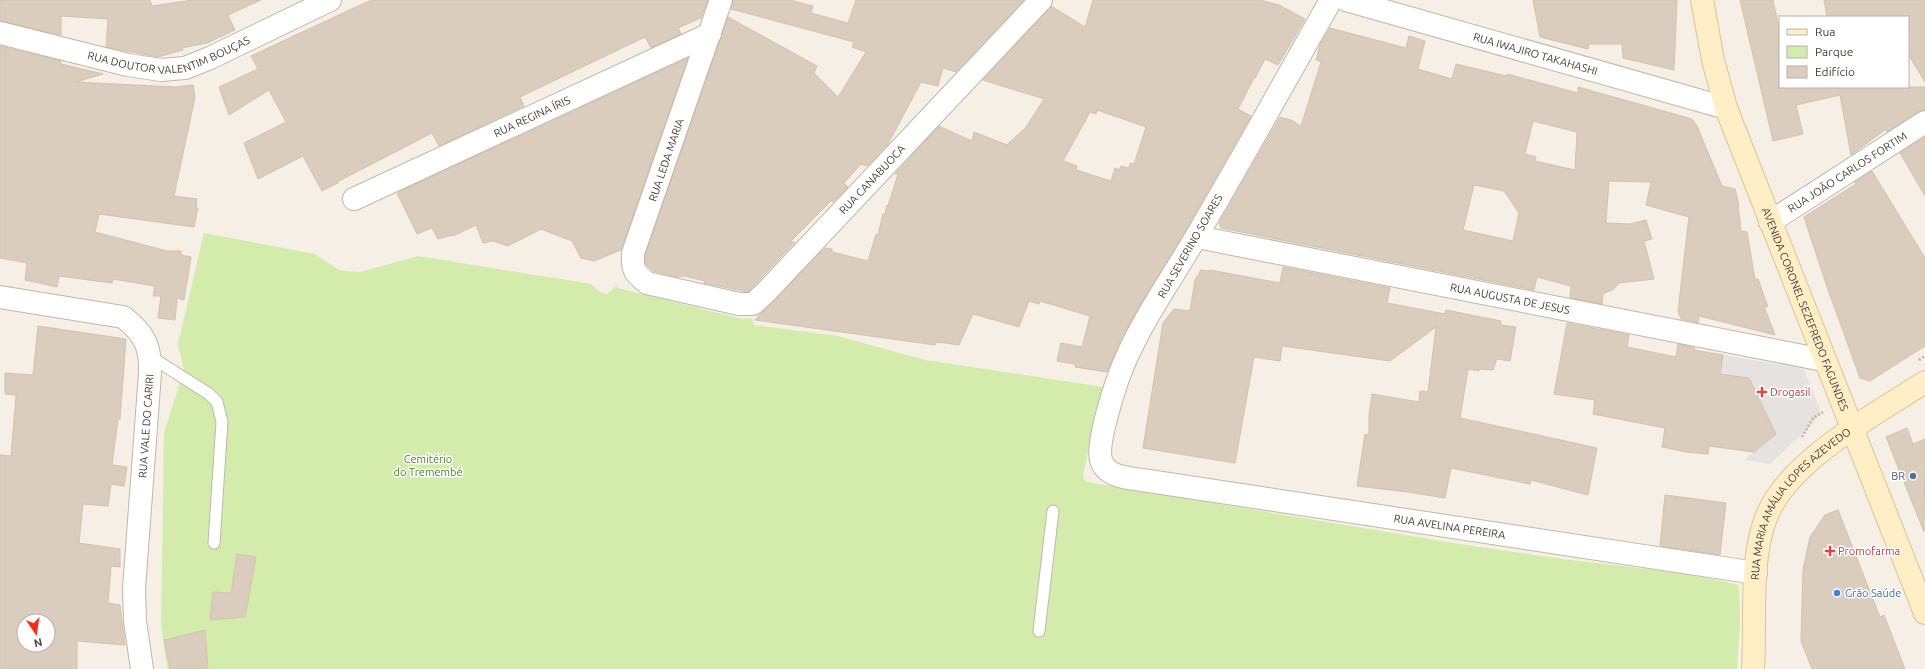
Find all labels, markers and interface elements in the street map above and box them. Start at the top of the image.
legend [1779,16,1909,88]
text: Rua [1815,25,1836,38]
street label: RUA IWAJIRO TAKAHASHI [1472,30,1599,77]
street label: RUA DOUTOR VALENTIM BOUÇAS [86,34,252,76]
text: Parque [1815,45,1853,58]
text: Edifício [1815,65,1855,78]
street label: RUA REGINA ÍRIS [492,94,572,139]
street label: RUA LEDA MARIA [646,116,686,203]
street label: RUA JOÃO CARLOS FORTIM [1786,129,1909,215]
street label: RUA CANABUOCA [837,142,908,216]
street label: RUA SEVERINO SOARES [1155,192,1225,300]
street label: AVENIDA CORONEL SEZEFREDO FAGUNDES [1760,206,1851,413]
street label: RUA AUGUSTA DE JESUS [1449,281,1571,316]
street label: RUA VALE DO CARIRI [136,374,156,478]
place label: Drogasil [1770,386,1811,398]
marker: Drogasil [1757,387,1767,397]
street label: RUA MARIA AMÁLIA LOPES AZEVEDO [1749,425,1853,580]
park label: Cemitério do Tremembé [394,453,462,478]
place label: BR [1891,470,1905,482]
marker: BR [1908,471,1918,481]
street label: RUA AVELINA PEREIRA [1393,512,1507,541]
place label: Promofarma [1838,545,1900,557]
marker: Promofarma [1825,546,1835,556]
place label: Grão Saúde [1845,587,1901,599]
marker: Grão Saúde [1832,588,1842,598]
north arrow [16,613,56,653]
text: N [33,636,44,650]

